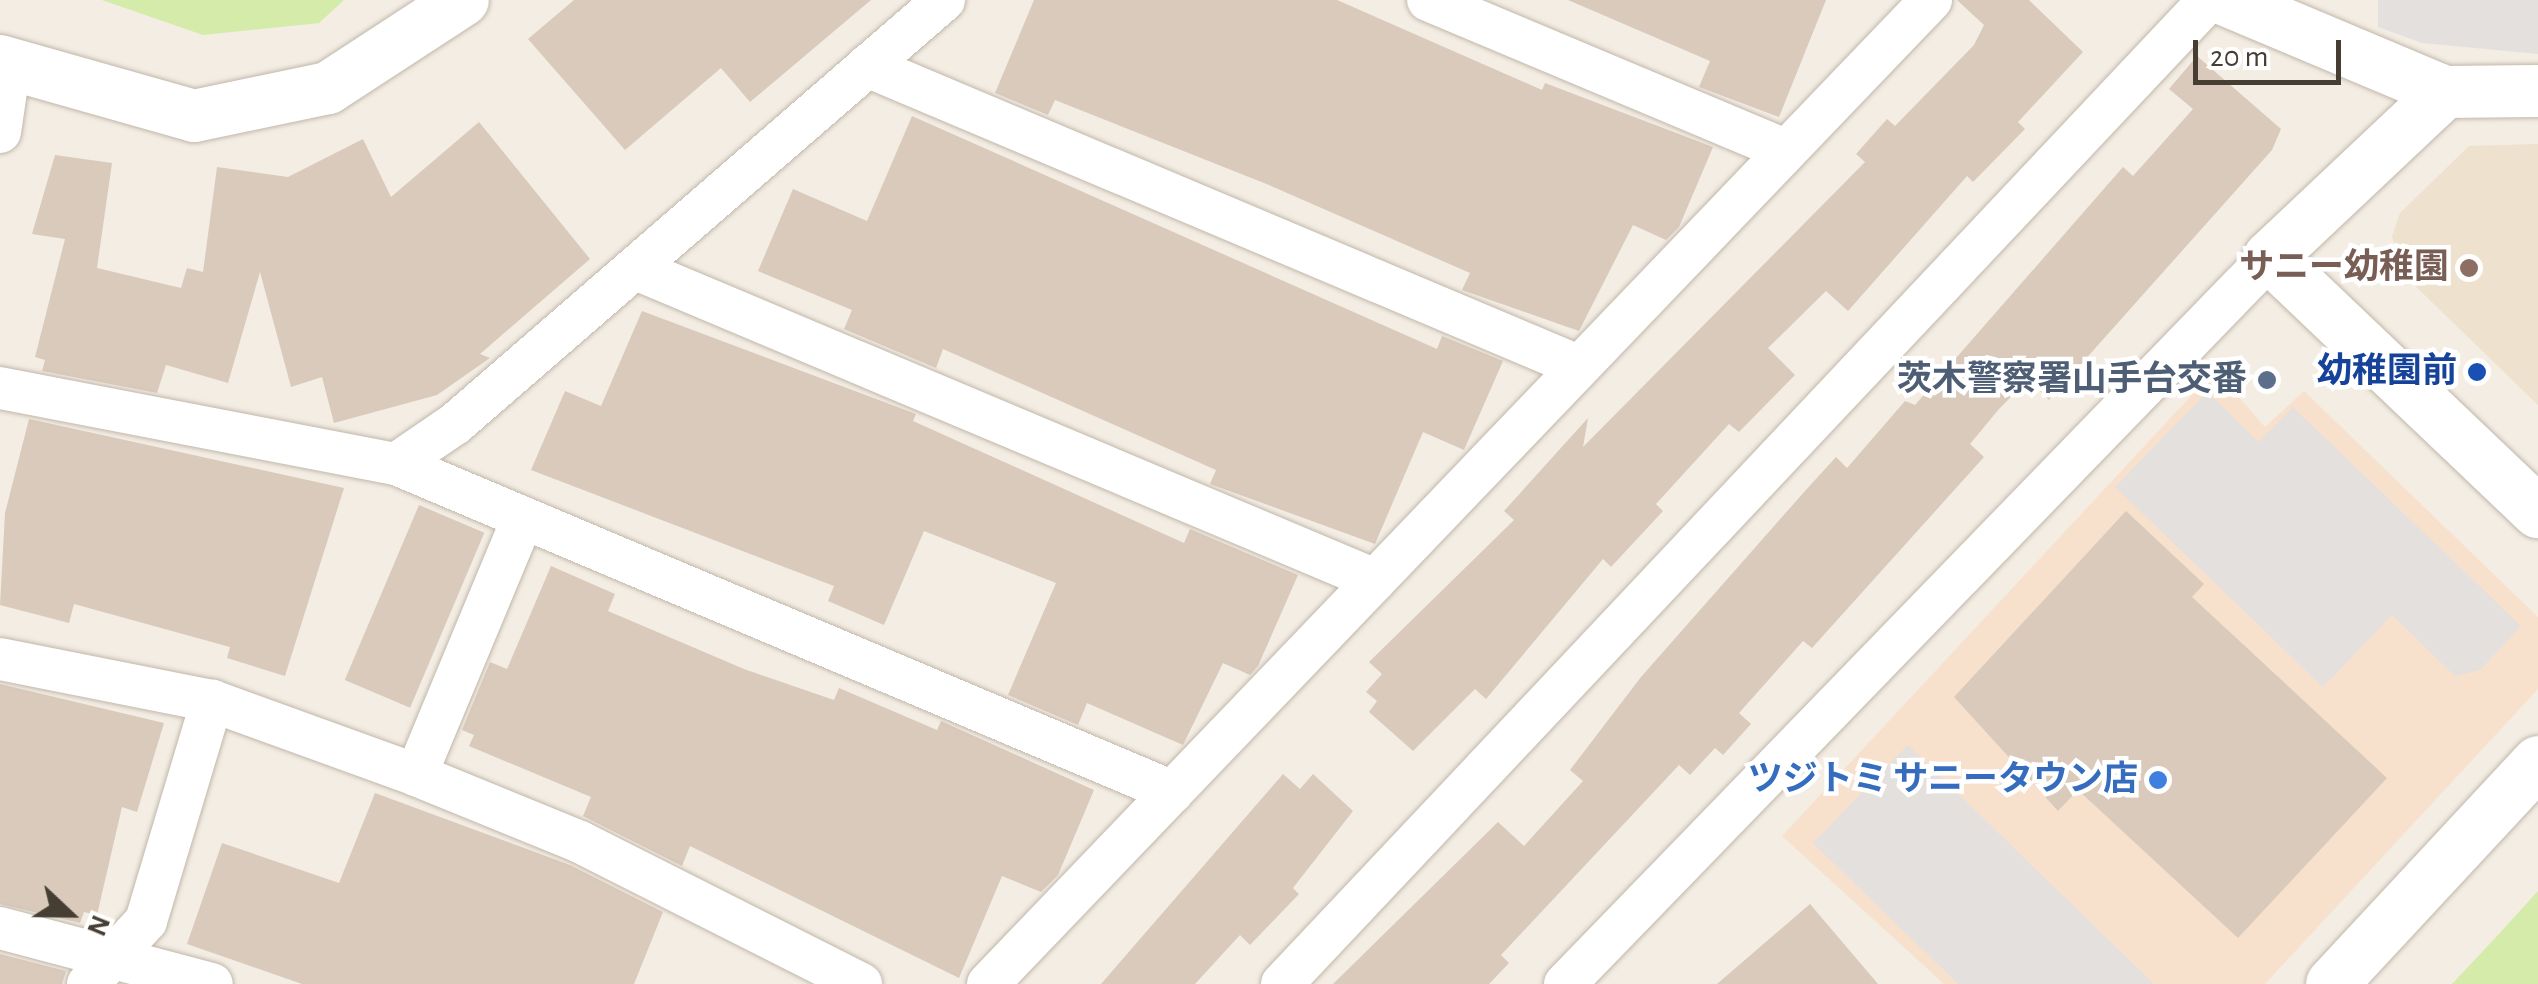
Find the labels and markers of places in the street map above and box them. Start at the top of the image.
place label: サニー幼稚園 [2239,247,2449,289]
marker: サニー幼稚園 [2458,257,2480,279]
place label: 幼稚園前 [2317,351,2457,393]
place label: 茨木警察署山手台交番 [1897,359,2247,401]
marker: 幼稚園前 [2466,361,2488,383]
marker: 茨木警察署山手台交番 [2256,369,2278,391]
place label: ツジトミ サニータウン店 [1748,759,2138,801]
marker: ツジトミ サニータウン店 [2147,769,2169,791]

